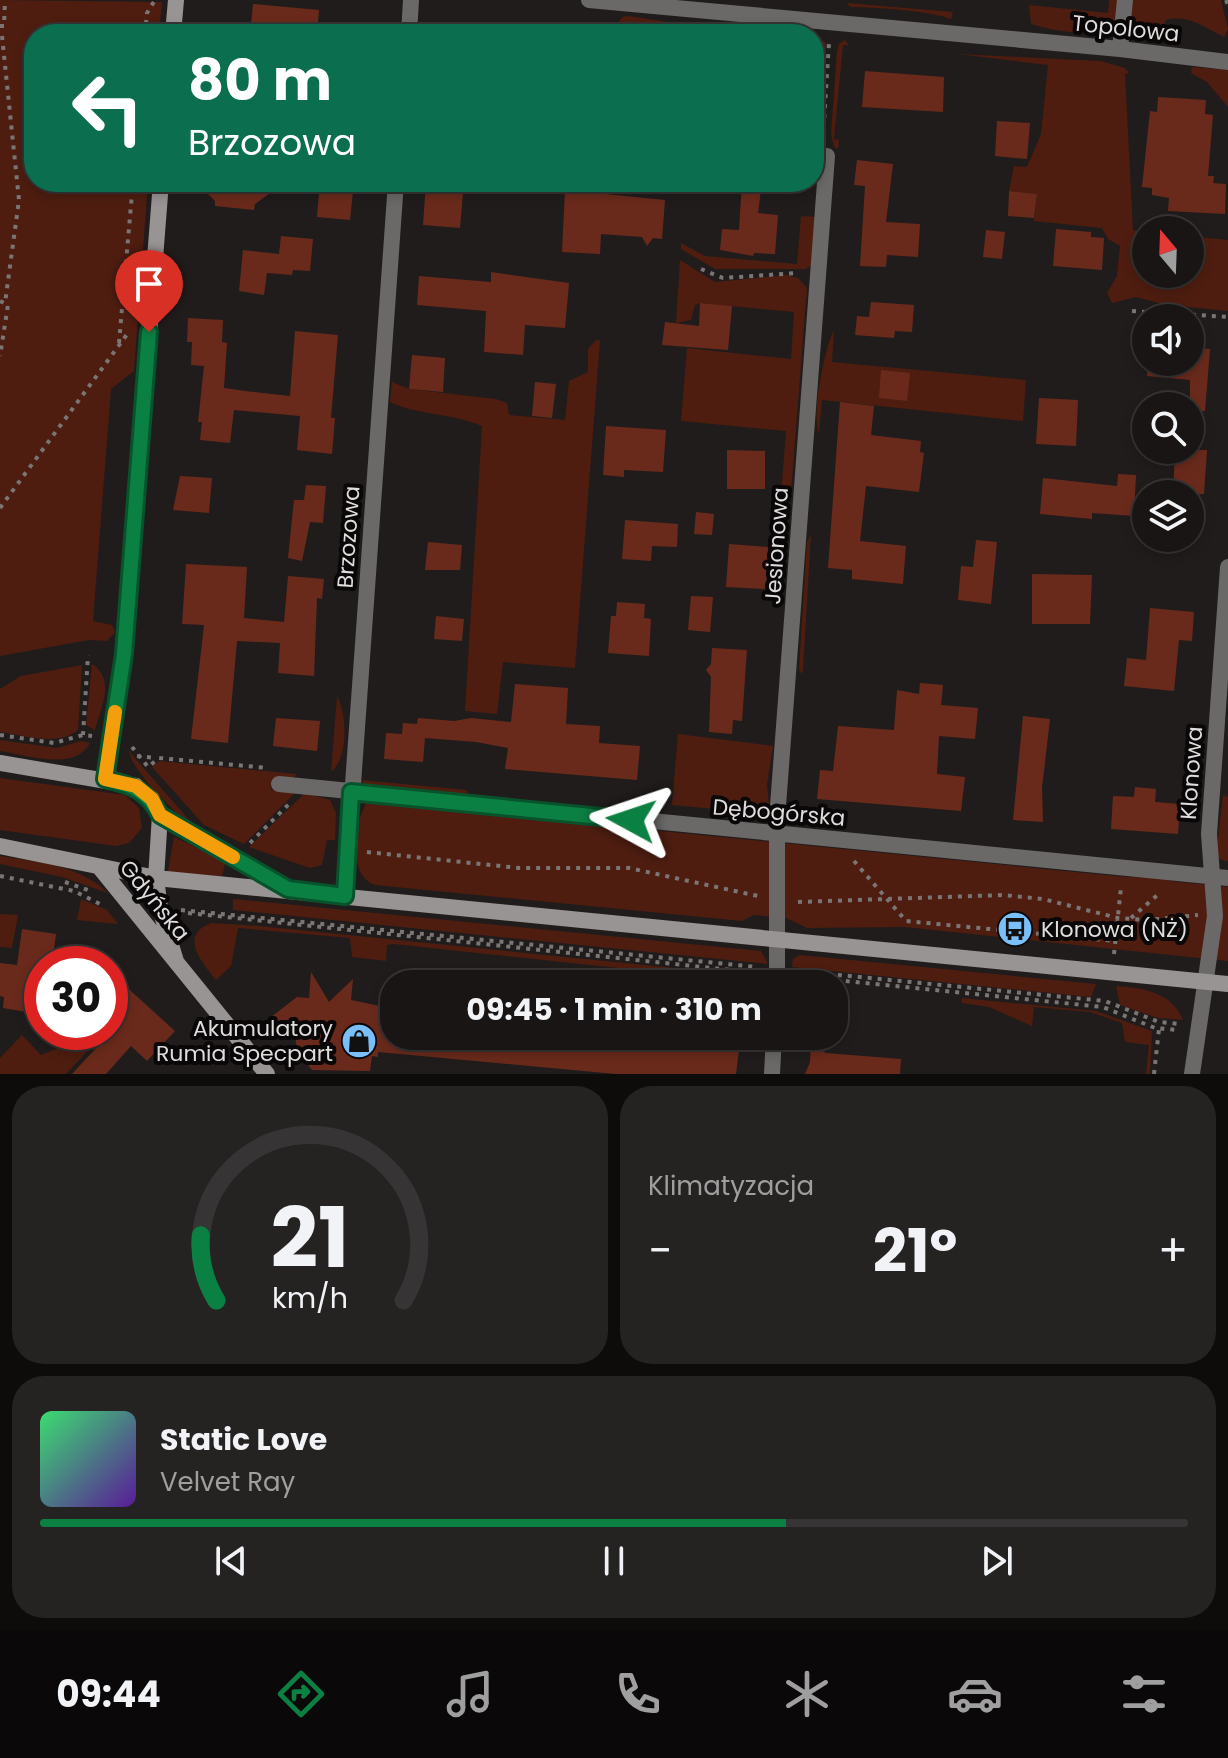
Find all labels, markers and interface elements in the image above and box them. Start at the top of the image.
street label: Topolowa [1071,7,1181,50]
text: 80 m [188,41,332,120]
icon: left [56,56,160,160]
text: Brzozowa [188,117,356,168]
north arrow [1132,216,1204,288]
map controls [1132,216,1204,552]
pin [115,250,183,332]
icon: arrive [127,262,171,306]
button: sound [1132,304,1204,376]
button: search [1132,392,1204,464]
button: layers [1132,480,1204,552]
street label: Brzozowa [329,485,368,589]
street label: Jesionowa [757,486,796,606]
street label: Klonowa [1173,725,1210,821]
position arrow [589,778,673,862]
street label: Dębogórska [711,791,847,834]
street label: Gdyńska [112,853,197,947]
bus stop icon: Klonowa (NŻ) [996,910,1034,948]
place label: Klonowa (NŻ) [1041,914,1188,945]
speed limit sign: 30 [24,946,128,1050]
text: 09:45 · 1 min · 310 m [466,988,762,1031]
place label: Akumulatory Rumia Specpart [156,1013,334,1069]
shop icon: Akumulatory Rumia Specpart [340,1022,378,1060]
text: Klimatyzacja [648,1168,814,1204]
text: 21 [271,1180,349,1296]
text: 21° [873,1209,957,1293]
text: − [648,1220,672,1281]
text: + [1158,1220,1188,1281]
text: km/h [272,1278,348,1318]
text: Static Love [160,1418,327,1461]
text: Velvet Ray [160,1464,295,1500]
icon: previous [209,1539,253,1583]
icon: pause [592,1539,636,1583]
icon: next [975,1539,1019,1583]
icon: directions [273,1666,329,1722]
icon: music [442,1666,498,1722]
icon: phone [610,1666,666,1722]
icon: climate [779,1666,835,1722]
icon: car [947,1666,1003,1722]
icon: filters [1116,1666,1172,1722]
text: 09:44 [56,1669,161,1720]

